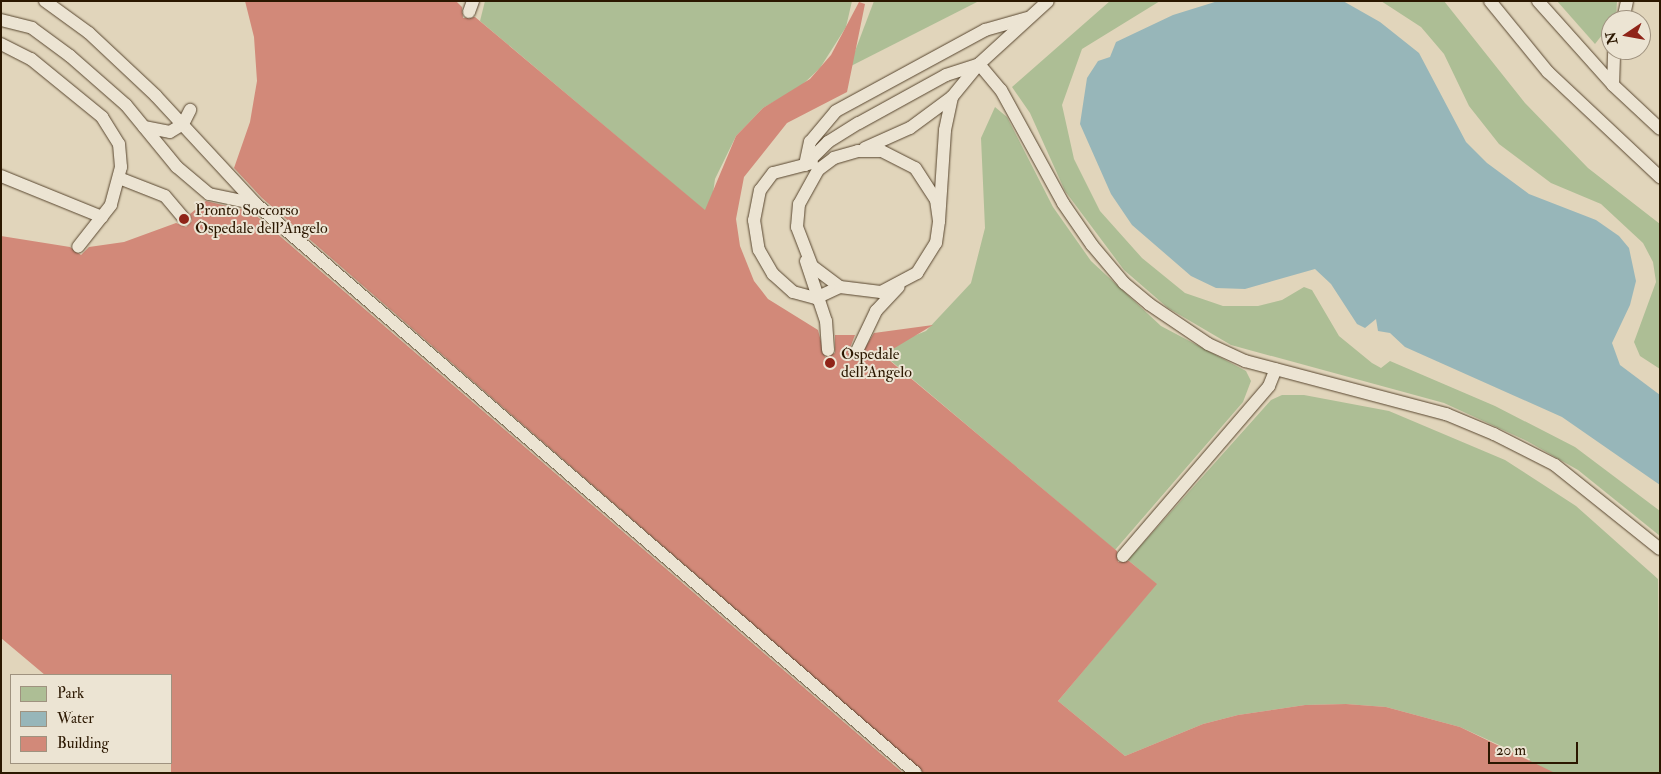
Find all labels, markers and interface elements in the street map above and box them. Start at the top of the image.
north arrow [1601,10,1651,60]
text: N [1602,30,1621,46]
place label: Pronto Soccorso Ospedale dell'Angelo [195,200,328,238]
marker: Pronto Soccorso Ospedale dell'Angelo [177,212,191,226]
place label: Ospedale dell'Angelo [841,344,912,382]
marker: Ospedale dell'Angelo [823,356,837,370]
legend [10,674,172,764]
text: Park [57,684,84,703]
text: Water [57,709,94,728]
scale bar [1491,732,1581,764]
text: Building [57,734,109,753]
text: 20 m [1496,741,1526,760]

